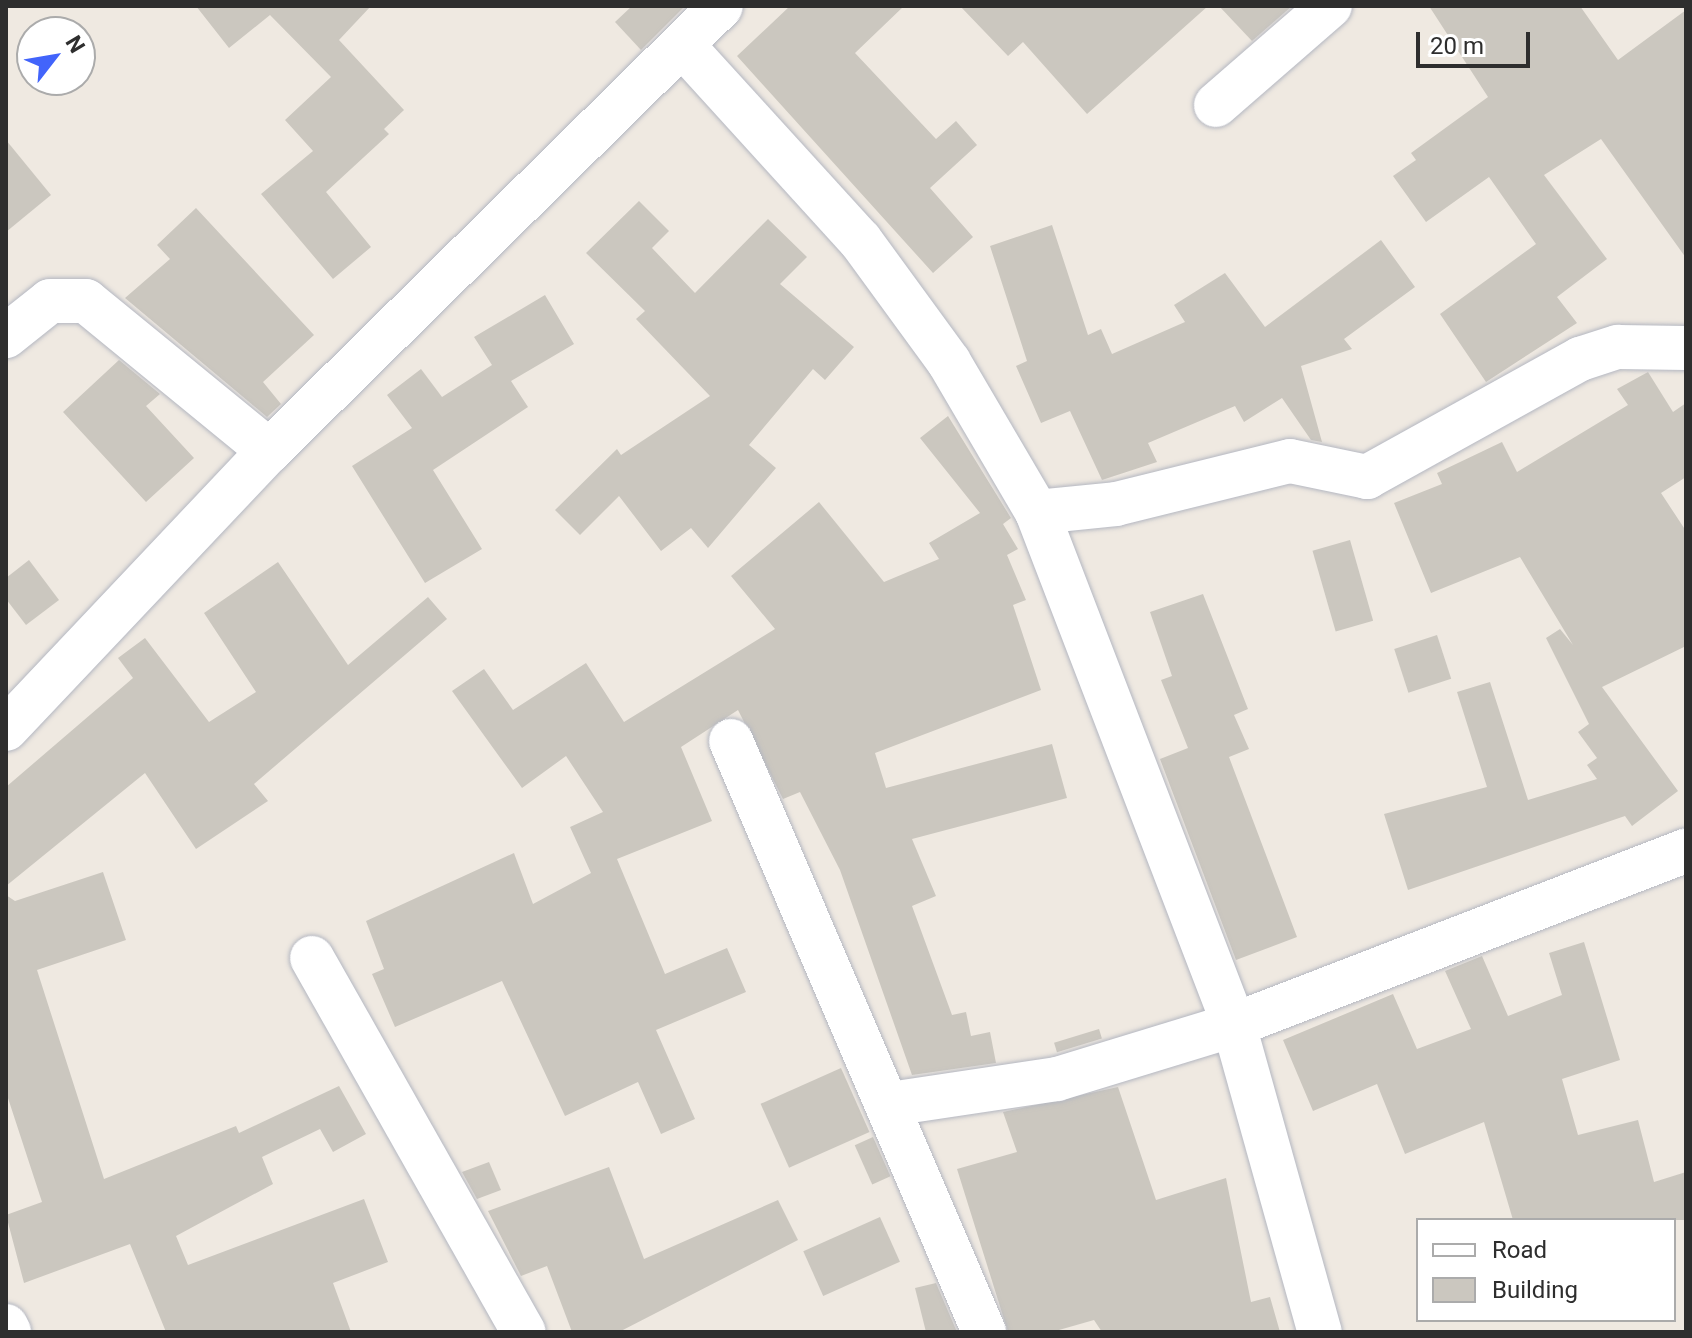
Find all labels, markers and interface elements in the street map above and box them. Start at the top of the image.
north arrow [16,16,96,96]
scale bar [1420,16,1534,66]
text: N [61,31,90,58]
text: 20 m [1430,32,1484,60]
legend [1416,1218,1676,1322]
text: Road [1492,1236,1547,1264]
text: Building [1492,1276,1578,1304]

